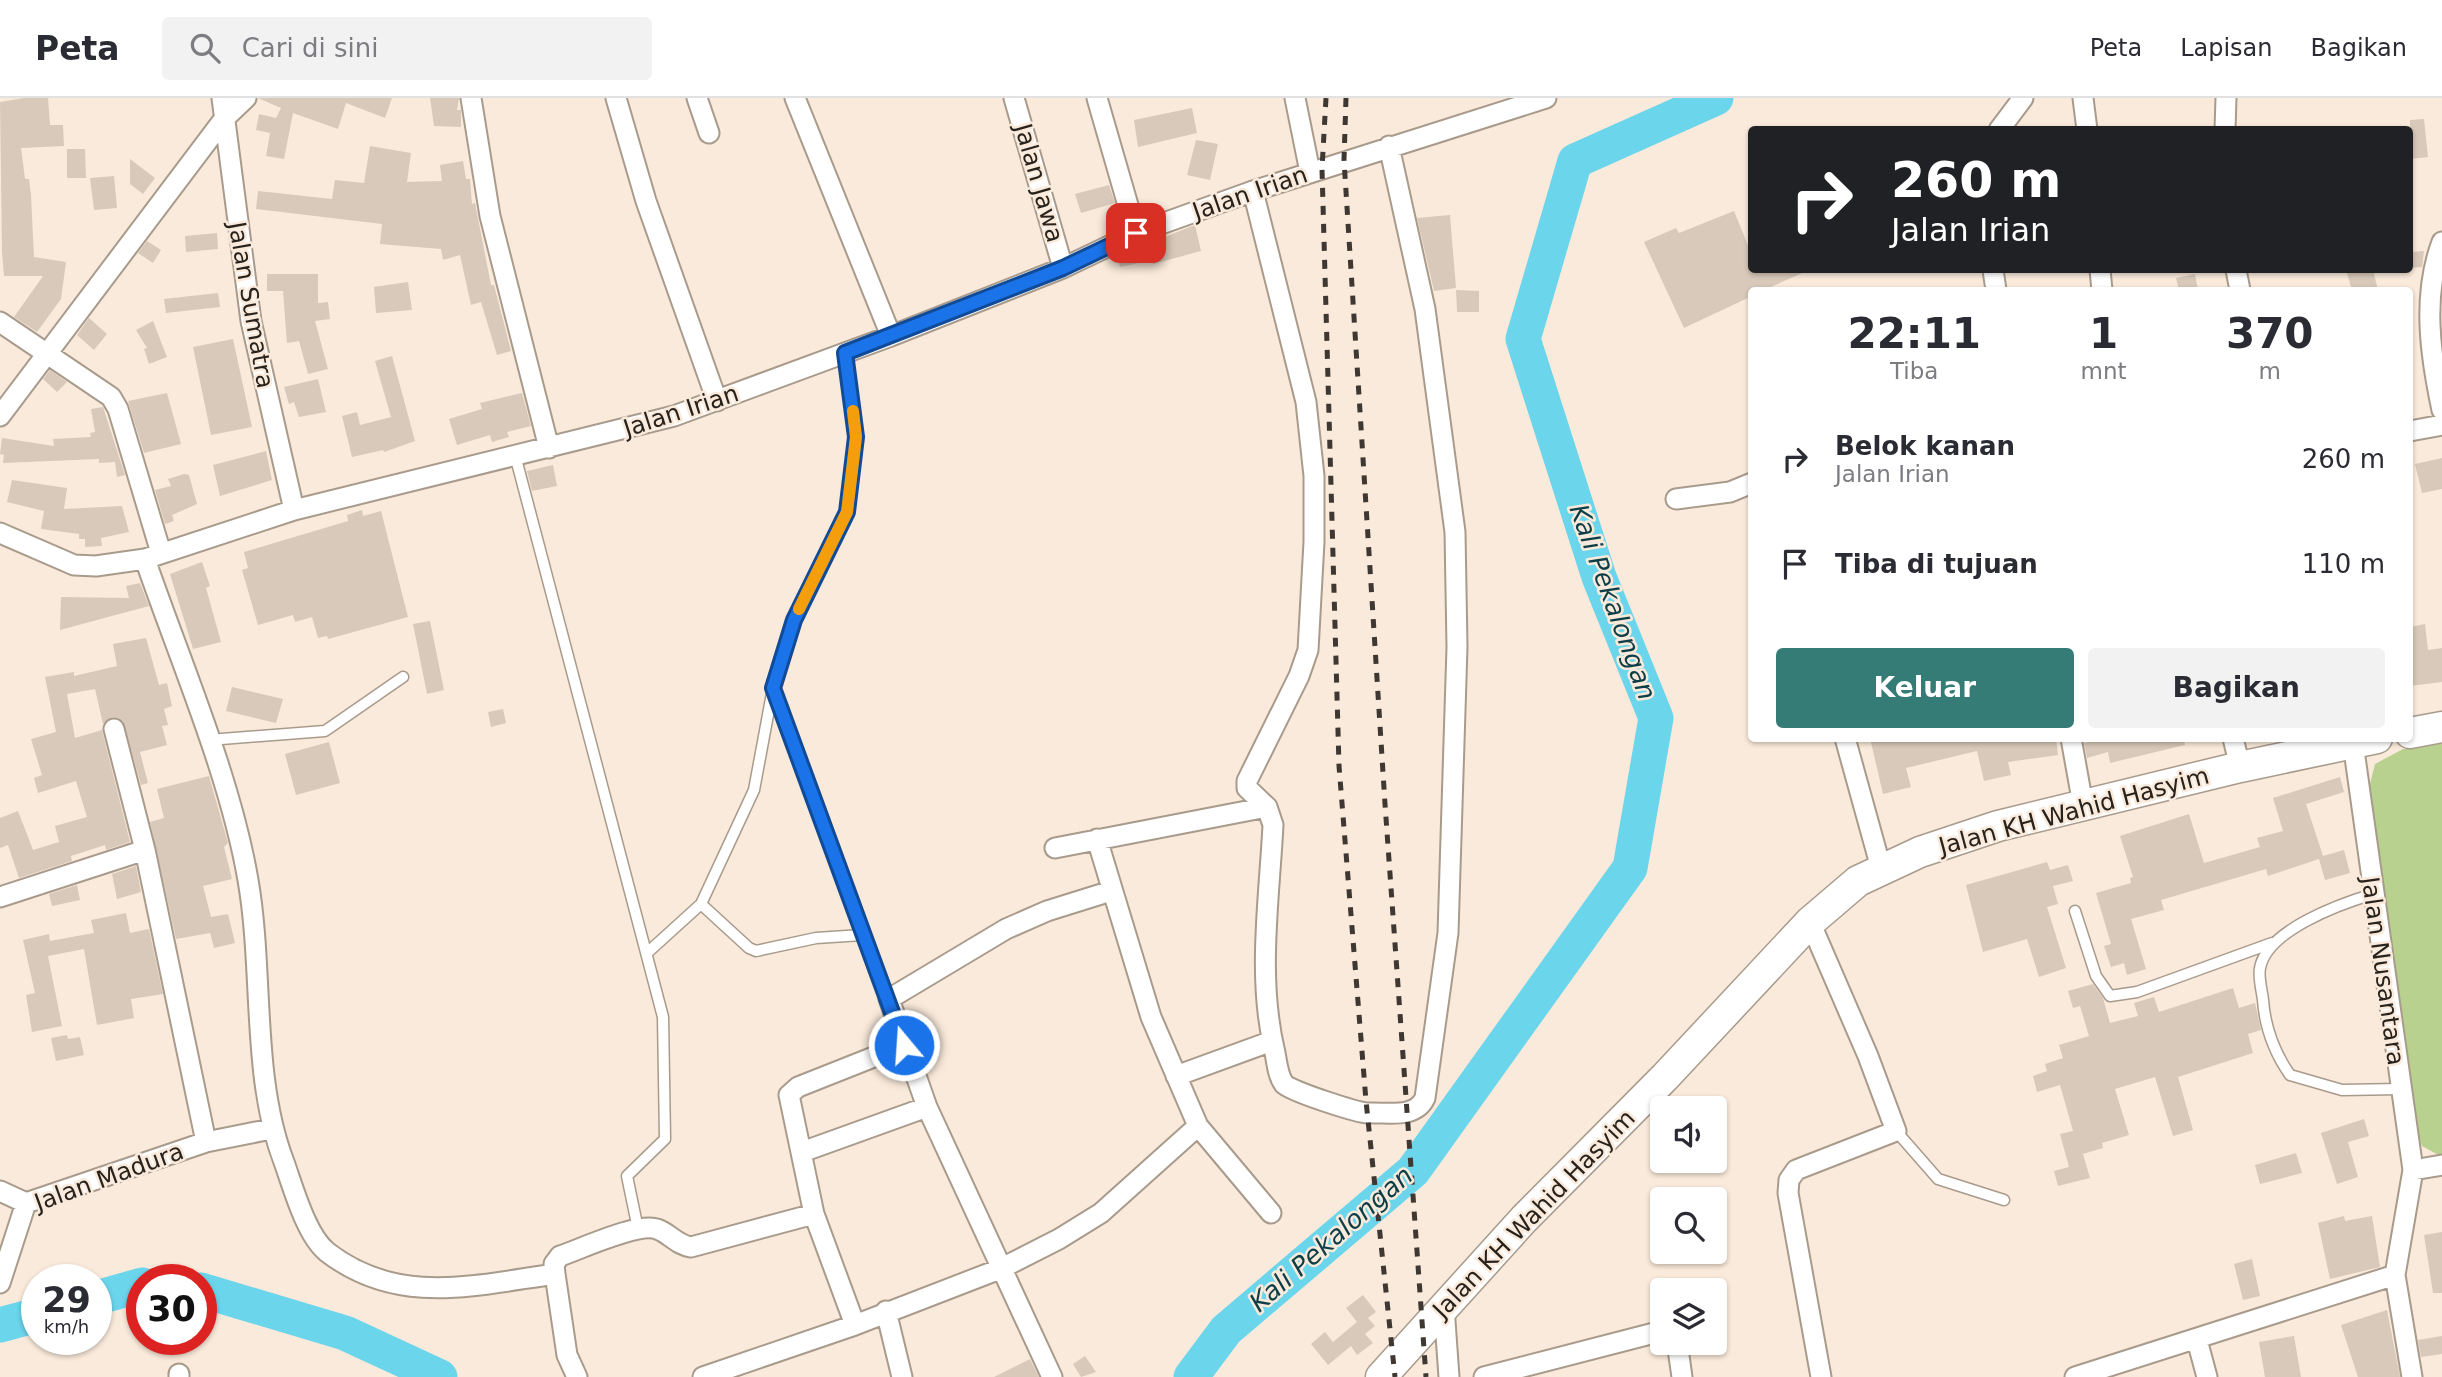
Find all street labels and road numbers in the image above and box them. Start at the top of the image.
street label: Jalan Jawa [1008,119,1069,246]
street label: Jalan Irian [1187,160,1311,226]
street label: Jalan Sumatra [222,218,279,390]
street label: Jalan Irian [618,379,742,443]
street label: Jalan KH Wahid Hasyim [1934,761,2212,861]
street label: Jalan Nusantara [2356,873,2410,1067]
street label: Jalan KH Wahid Hasyim [1426,1104,1641,1325]
street label: Jalan Madura [29,1137,187,1218]

